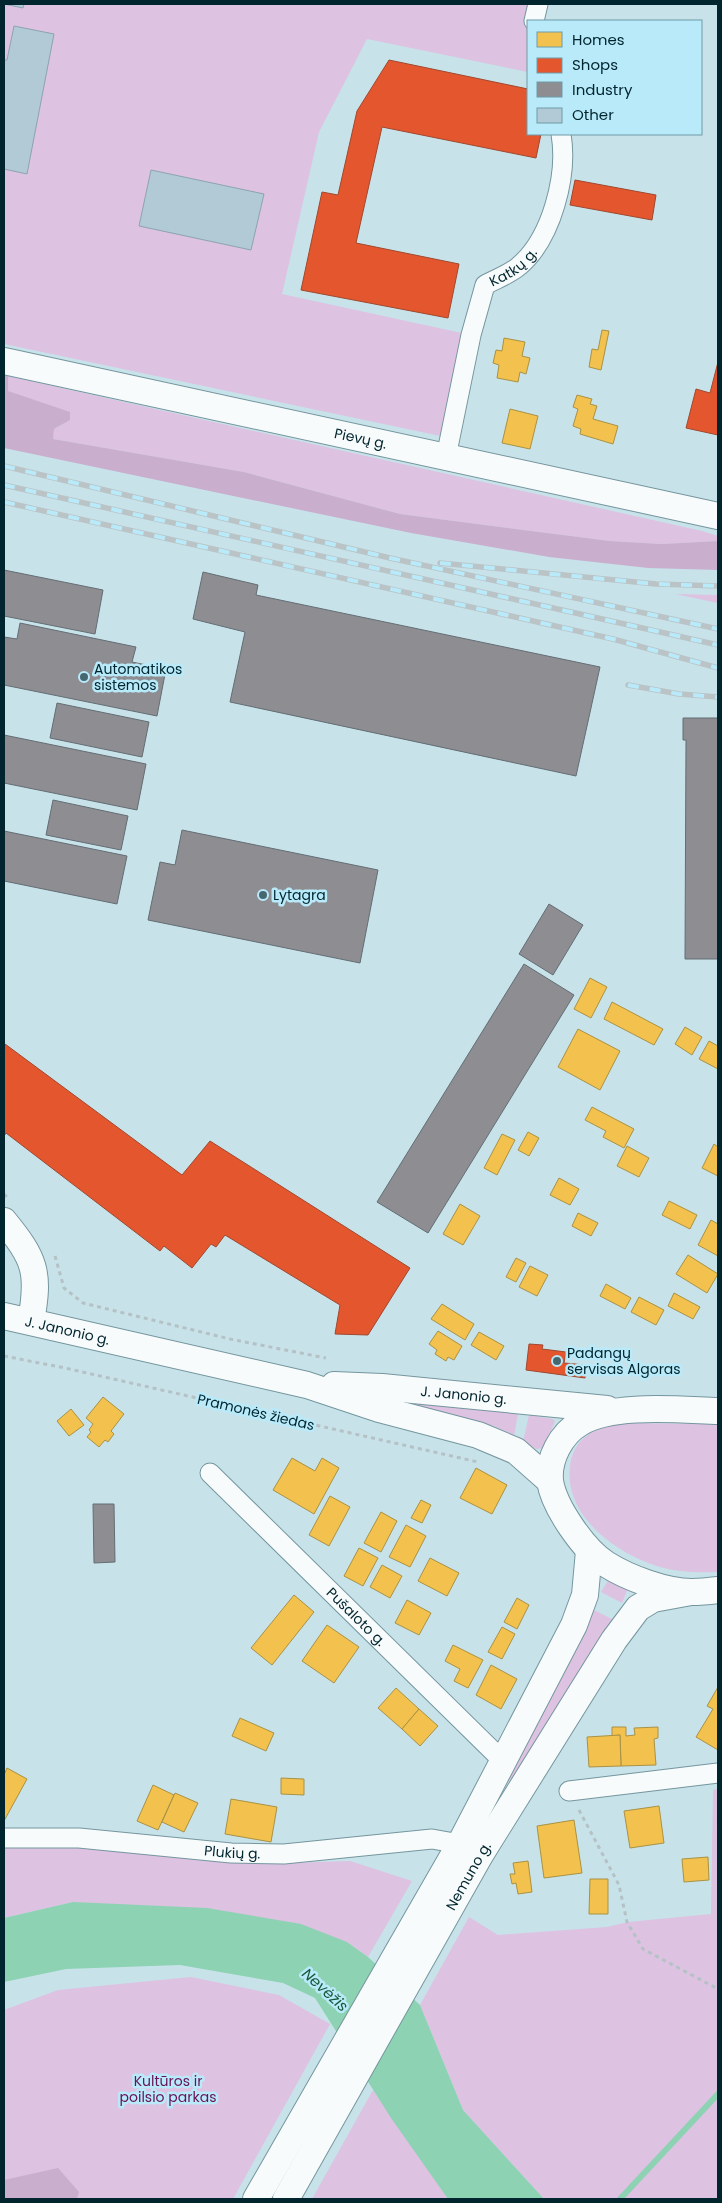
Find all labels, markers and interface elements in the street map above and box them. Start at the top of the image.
legend [527,20,702,135]
text: Homes [572,29,625,50]
text: Shops [572,54,618,75]
text: Industry [572,79,633,100]
text: Other [572,104,614,125]
street label: Katkų g. [486,244,542,291]
street label: Pievų g. [333,423,389,454]
place label: Automatikos sistemos [94,659,182,695]
marker: Automatikos sistemos [78,671,90,683]
place label: Lytagra [273,885,326,905]
marker: Lytagra [257,889,269,901]
street label: J. Janonio g. [23,1311,112,1350]
place label: Padangų servisas Algoras [567,1343,681,1379]
marker: Padangų servisas Algoras [551,1355,563,1367]
street label: J. Janonio g. [420,1381,508,1409]
street label: Pramonės žiedas [195,1389,317,1435]
street label: Pušaloto g. [322,1583,391,1651]
street label: Nemuno g. [441,1838,496,1914]
street label: Plukių g. [203,1840,261,1864]
water label: Nevėžis [298,1963,353,2016]
park label: Kultūros ir poilsio parkas [120,2071,216,2107]

